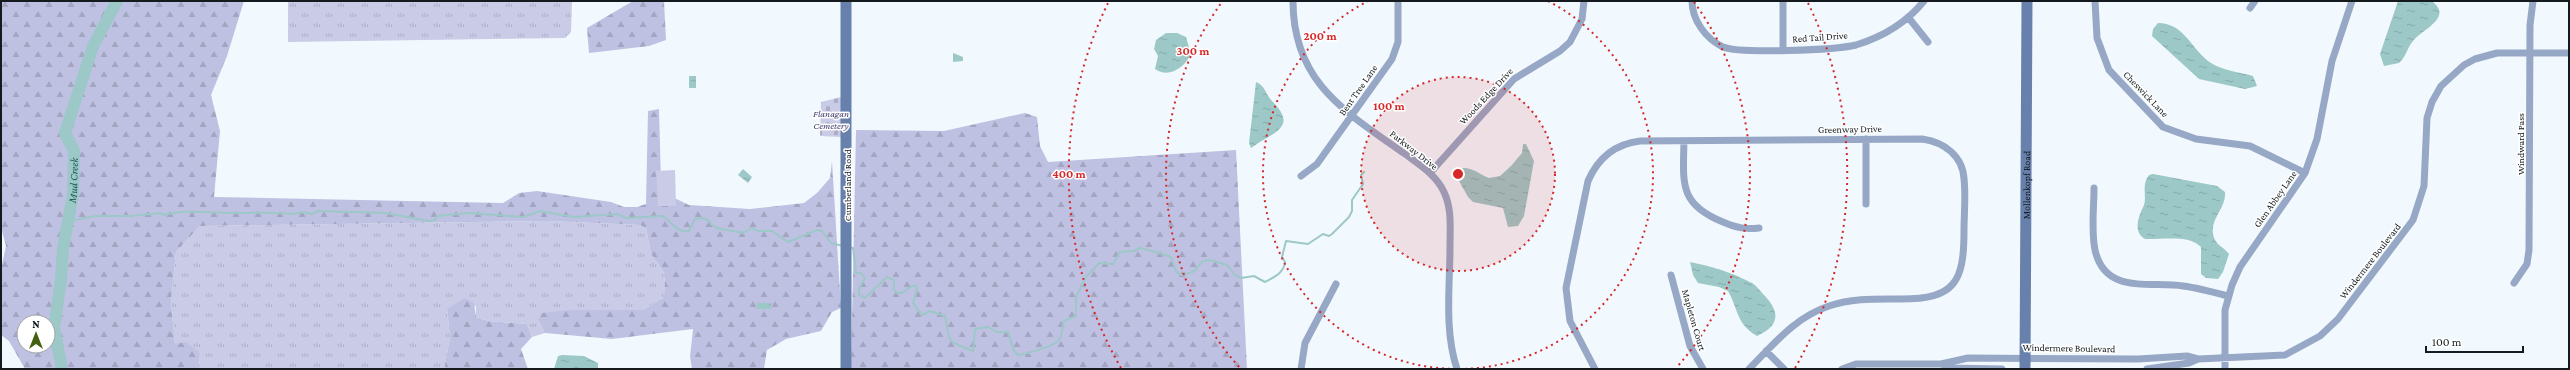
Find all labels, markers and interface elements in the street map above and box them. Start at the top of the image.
text: 200 m [1303,29,1337,43]
street label: Red Tail Drive [1792,30,1849,44]
text: 300 m [1177,44,1210,58]
street label: Bent Tree Lane [1337,62,1380,117]
street label: Woods Edge Drive [1457,65,1515,127]
street label: Cheswick Lane [2121,69,2171,120]
text: 100 m [1373,99,1406,113]
park label: Flanagan Cemetery [813,108,849,131]
street label: Windward Pass [2515,113,2526,175]
street label: Greenway Drive [1818,123,1883,135]
street label: Parkway Drive [1388,128,1441,172]
street label: Cumberland Road [842,148,853,221]
street label: Mollenkopf Road [2020,150,2032,219]
water label: Mud Creek [65,156,80,205]
text: 400 m [1052,167,1087,181]
centre of rings [1451,167,1465,181]
street label: Glen Abbey Lane [2251,168,2299,229]
street label: Windermere Boulevard [2337,220,2403,301]
street label: Mapleton Court [1680,288,1708,353]
north arrow [16,314,56,354]
text: N [32,318,40,330]
scale bar [2426,328,2523,354]
text: 100 m [2432,335,2462,349]
street label: Windermere Boulevard [2023,342,2116,354]

